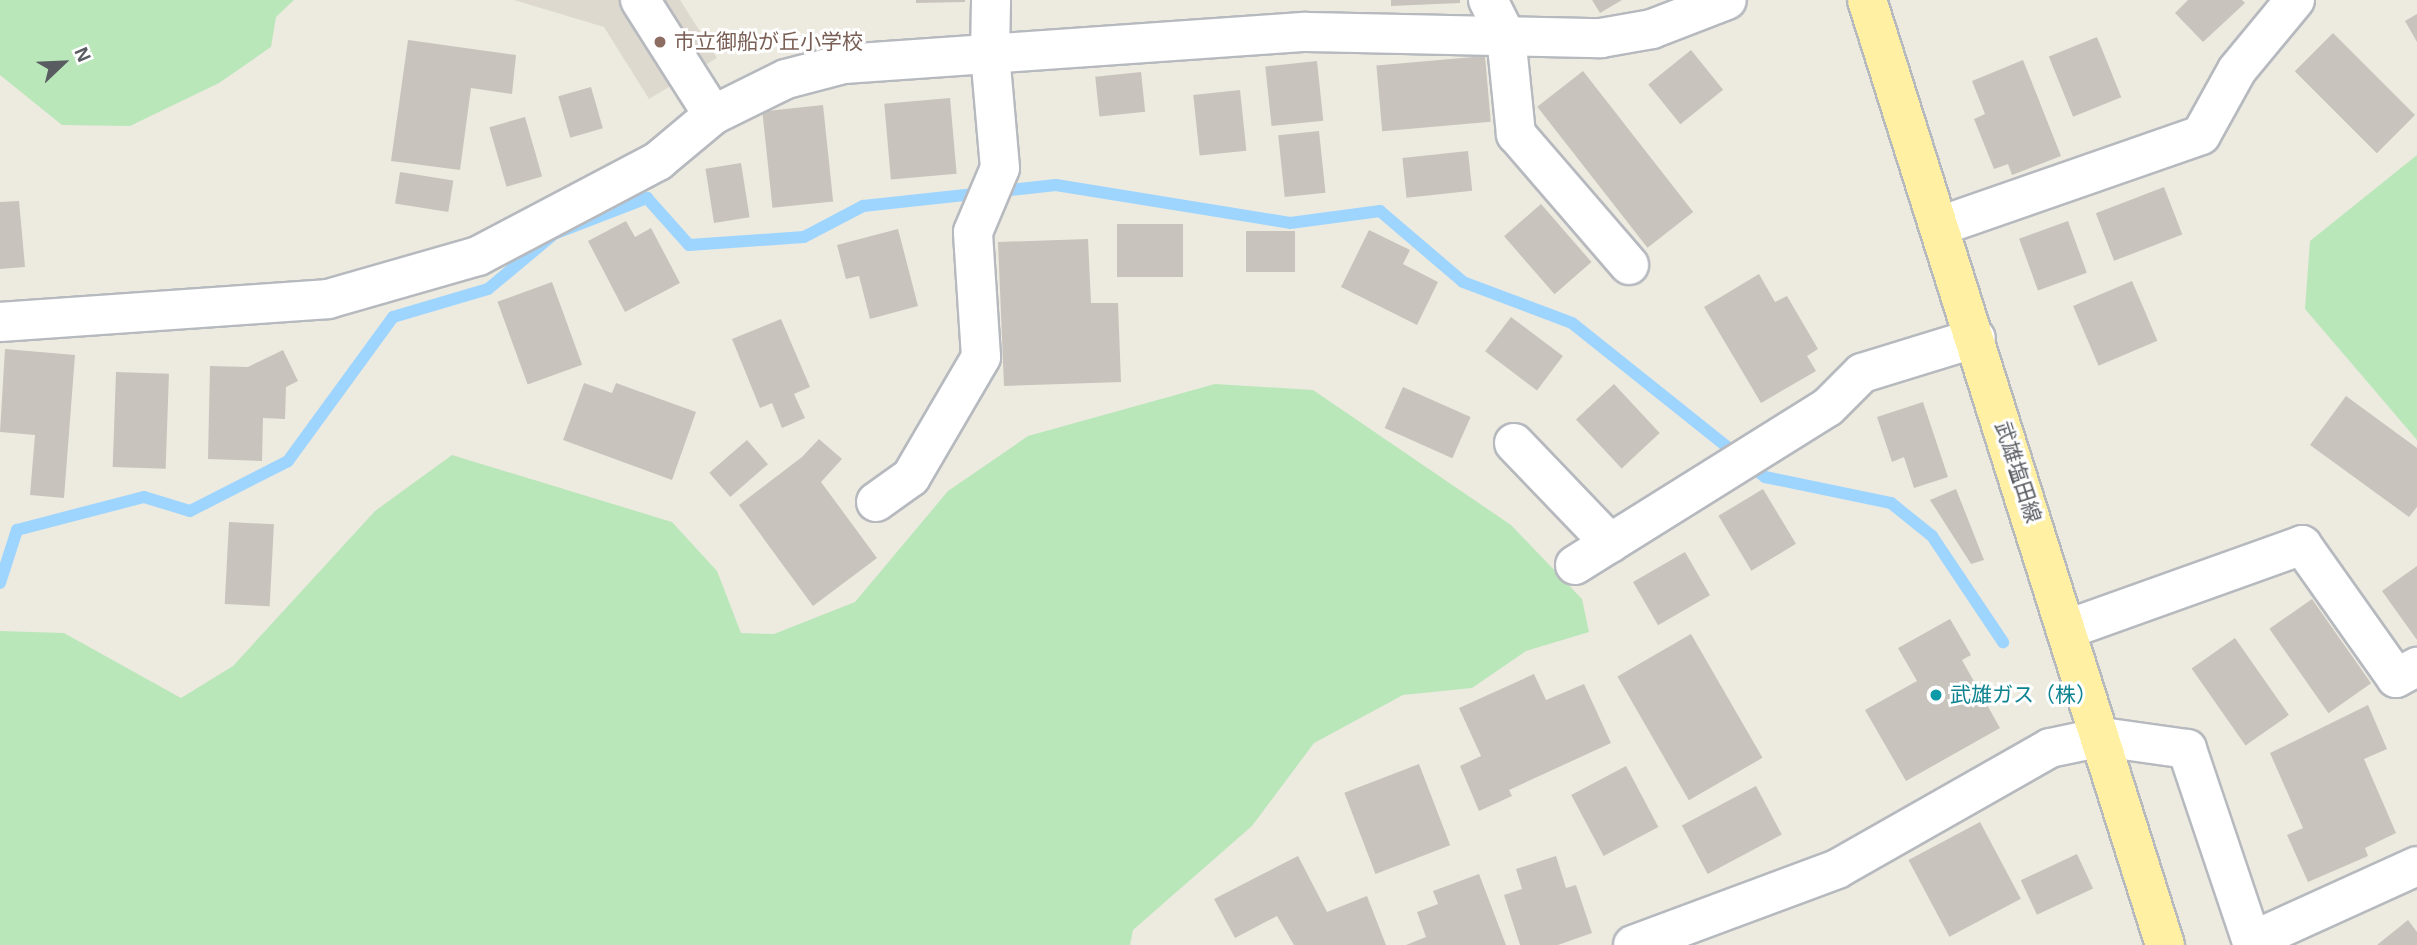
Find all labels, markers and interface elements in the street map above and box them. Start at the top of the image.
north arrow [28,28,98,98]
place label: 市立御船が丘小学校 [674,29,863,55]
marker: 市立御船が丘小学校 [652,34,668,50]
text: N [70,44,95,65]
street label: 武雄塩田線 [1990,418,2046,526]
place label: 武雄ガス（株） [1950,682,2097,708]
marker: 武雄ガス（株） [1928,687,1944,703]

